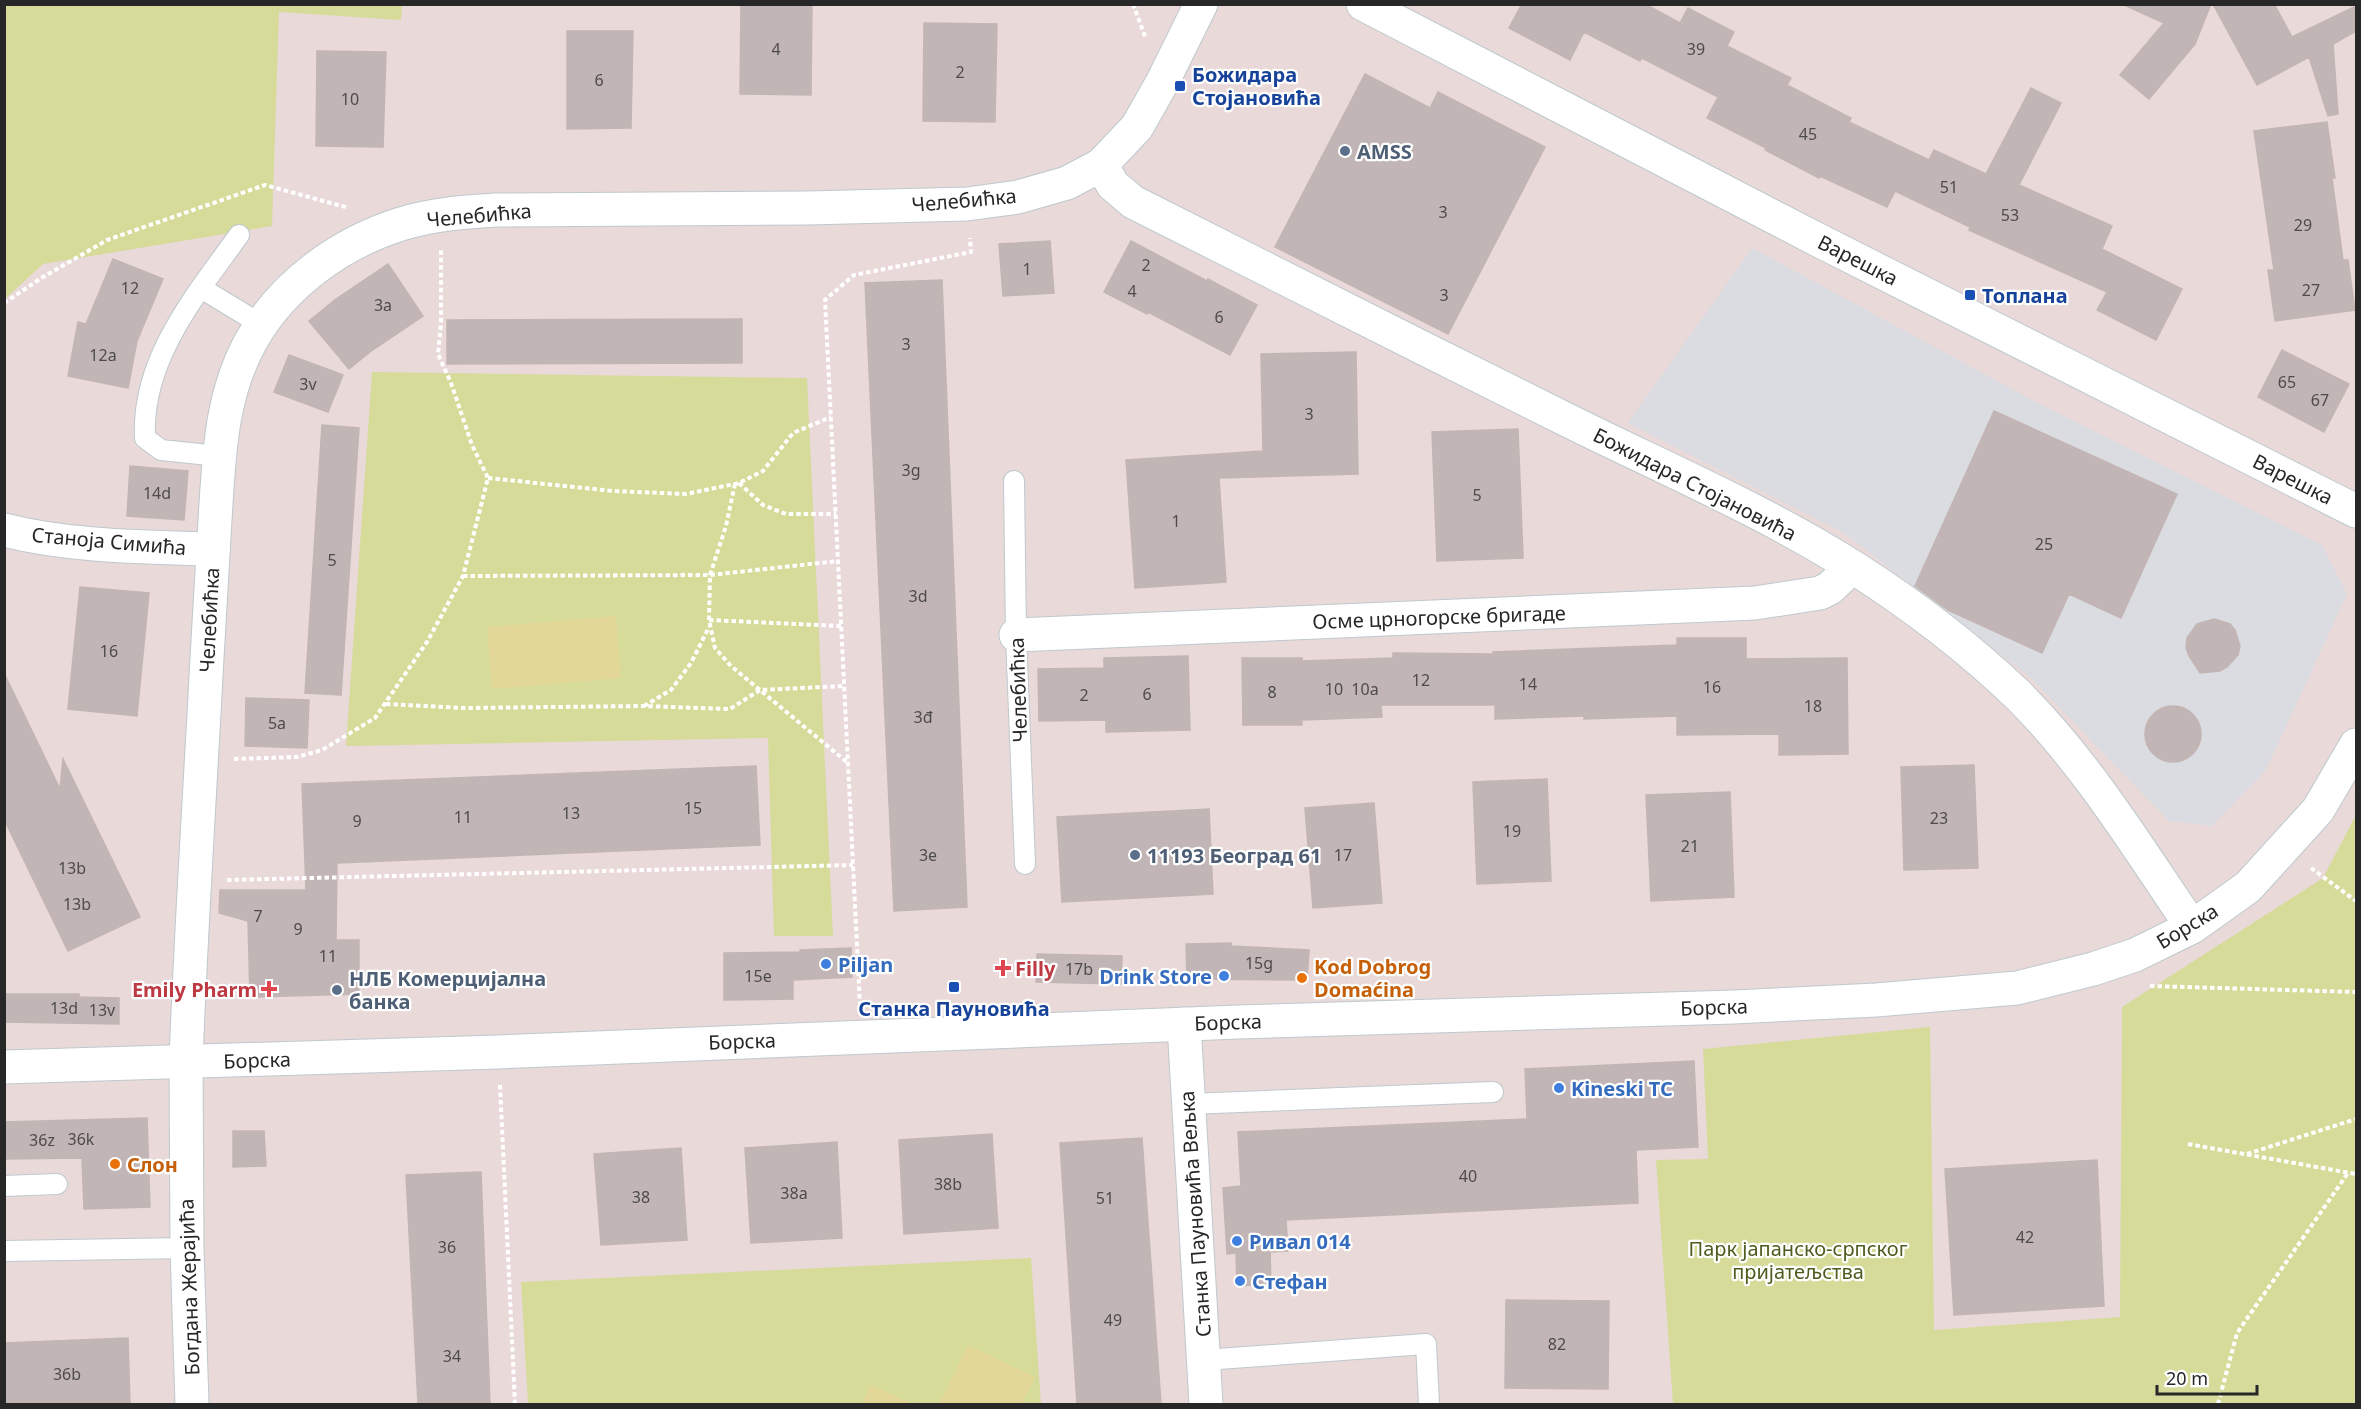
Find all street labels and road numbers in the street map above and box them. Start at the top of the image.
street label: Челебићка [910,182,1018,218]
street label: Челебићка [425,197,533,233]
street label: Варешка [1813,228,1903,292]
street label: Божидара Стојановића [1589,421,1801,547]
street label: Варешка [2248,447,2338,511]
street label: Станоја Симића [30,521,188,561]
street label: Челебићка [193,567,225,673]
street label: Осме црногорске бригаде [1312,599,1566,635]
street label: Челебићка [1003,637,1033,743]
street label: Борска [2151,897,2223,955]
street label: Борска [1680,992,1748,1022]
street label: Борска [1194,1007,1262,1037]
street label: Борска [708,1026,776,1056]
street label: Борска [223,1045,291,1075]
street label: Станка Пауновића Вељка [1173,1090,1217,1338]
street label: Богдана Жерајића [172,1198,206,1376]

